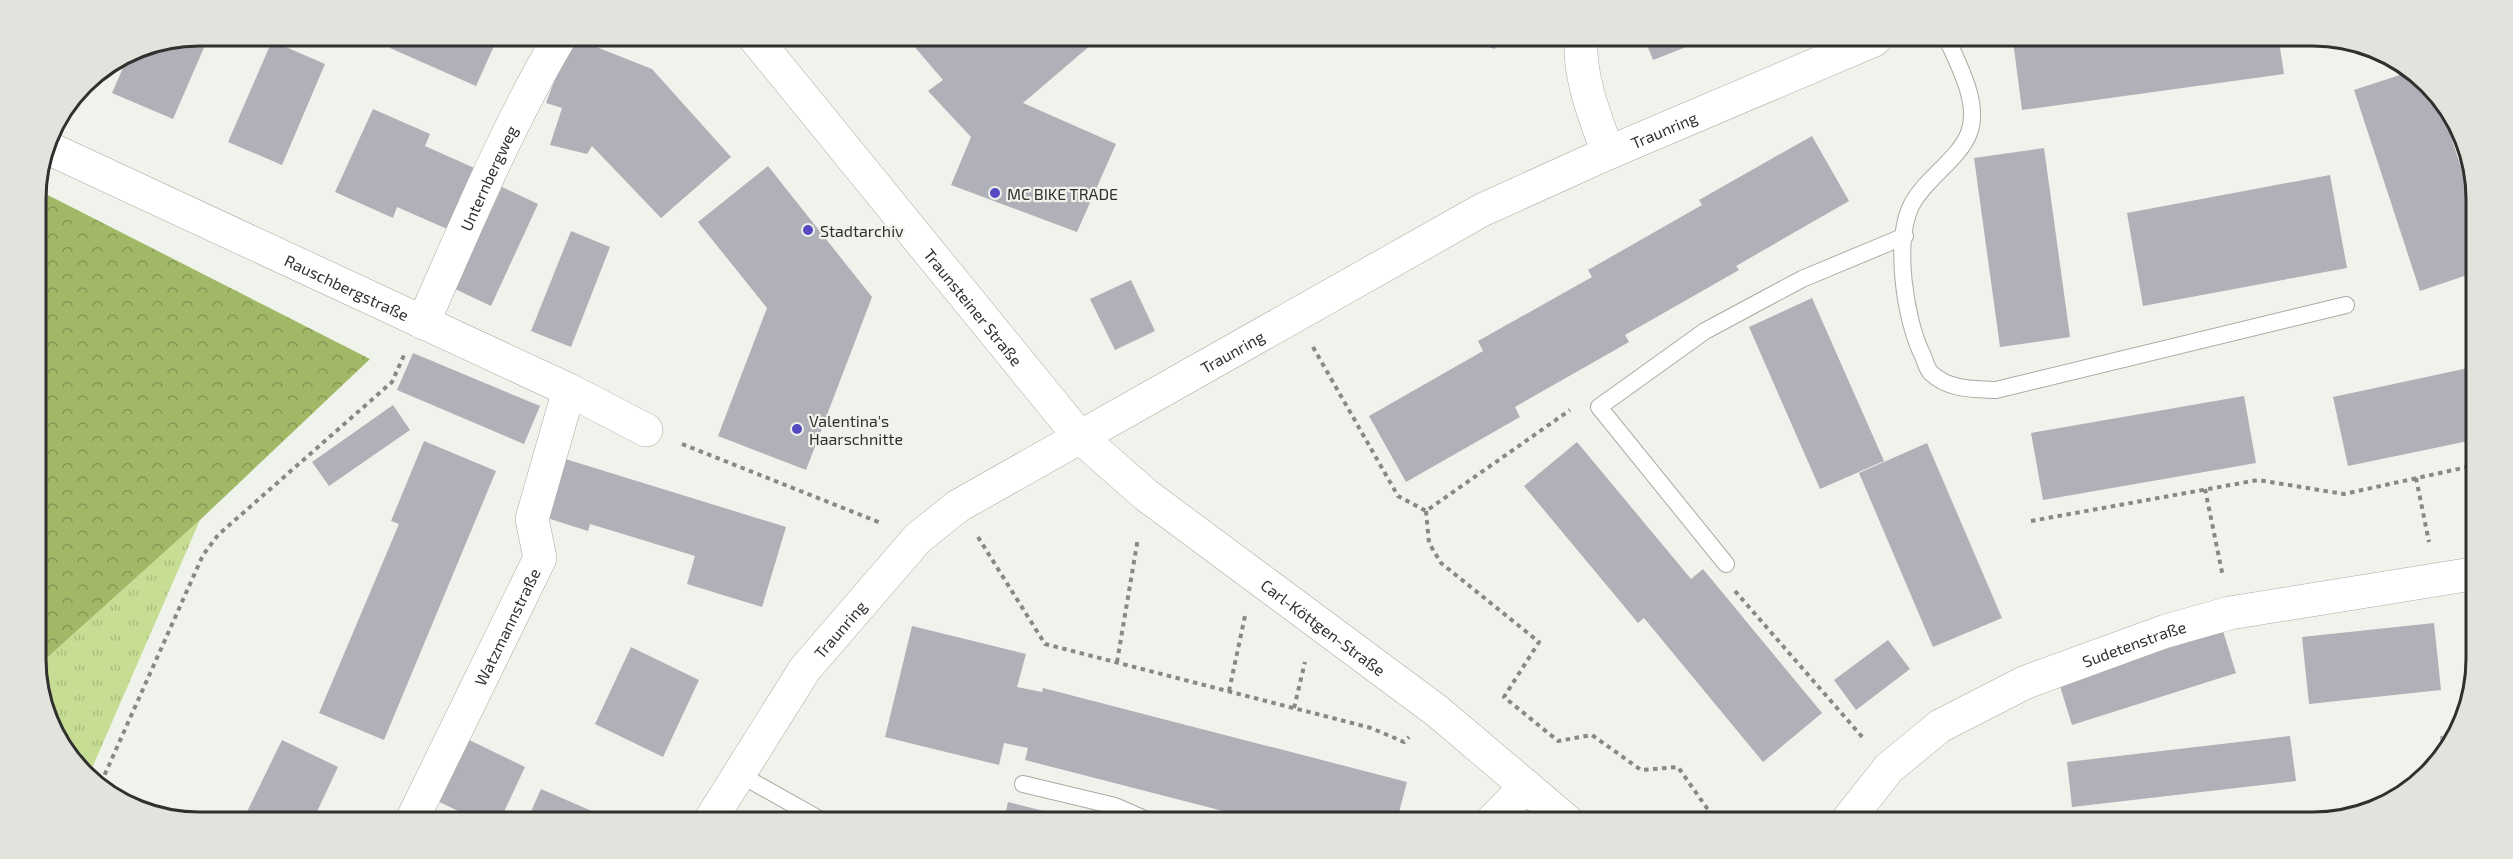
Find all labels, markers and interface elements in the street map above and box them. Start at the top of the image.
street label: Traunring [1628,107,1700,152]
street label: Unternbergweg [455,122,521,233]
place label: MC BIKE TRADE [1007,184,1118,203]
marker: MC BIKE TRADE [988,186,1002,200]
place label: Stadtarchiv [820,221,904,240]
marker: Stadtarchiv [801,223,815,237]
street label: Traunsteiner Straße [920,244,1027,369]
street label: Rauschbergstraße [282,250,412,324]
street label: Traunring [1197,326,1267,377]
place label: Valentina's Haarschnitte [809,411,903,448]
marker: Valentina's Haarschnitte [790,422,804,436]
street label: Watzmannstraße [470,565,543,688]
street label: Carl-Köttgen-Straße [1258,574,1389,679]
street label: Traunring [810,596,870,662]
street label: Sudetenstraße [2079,616,2188,670]

